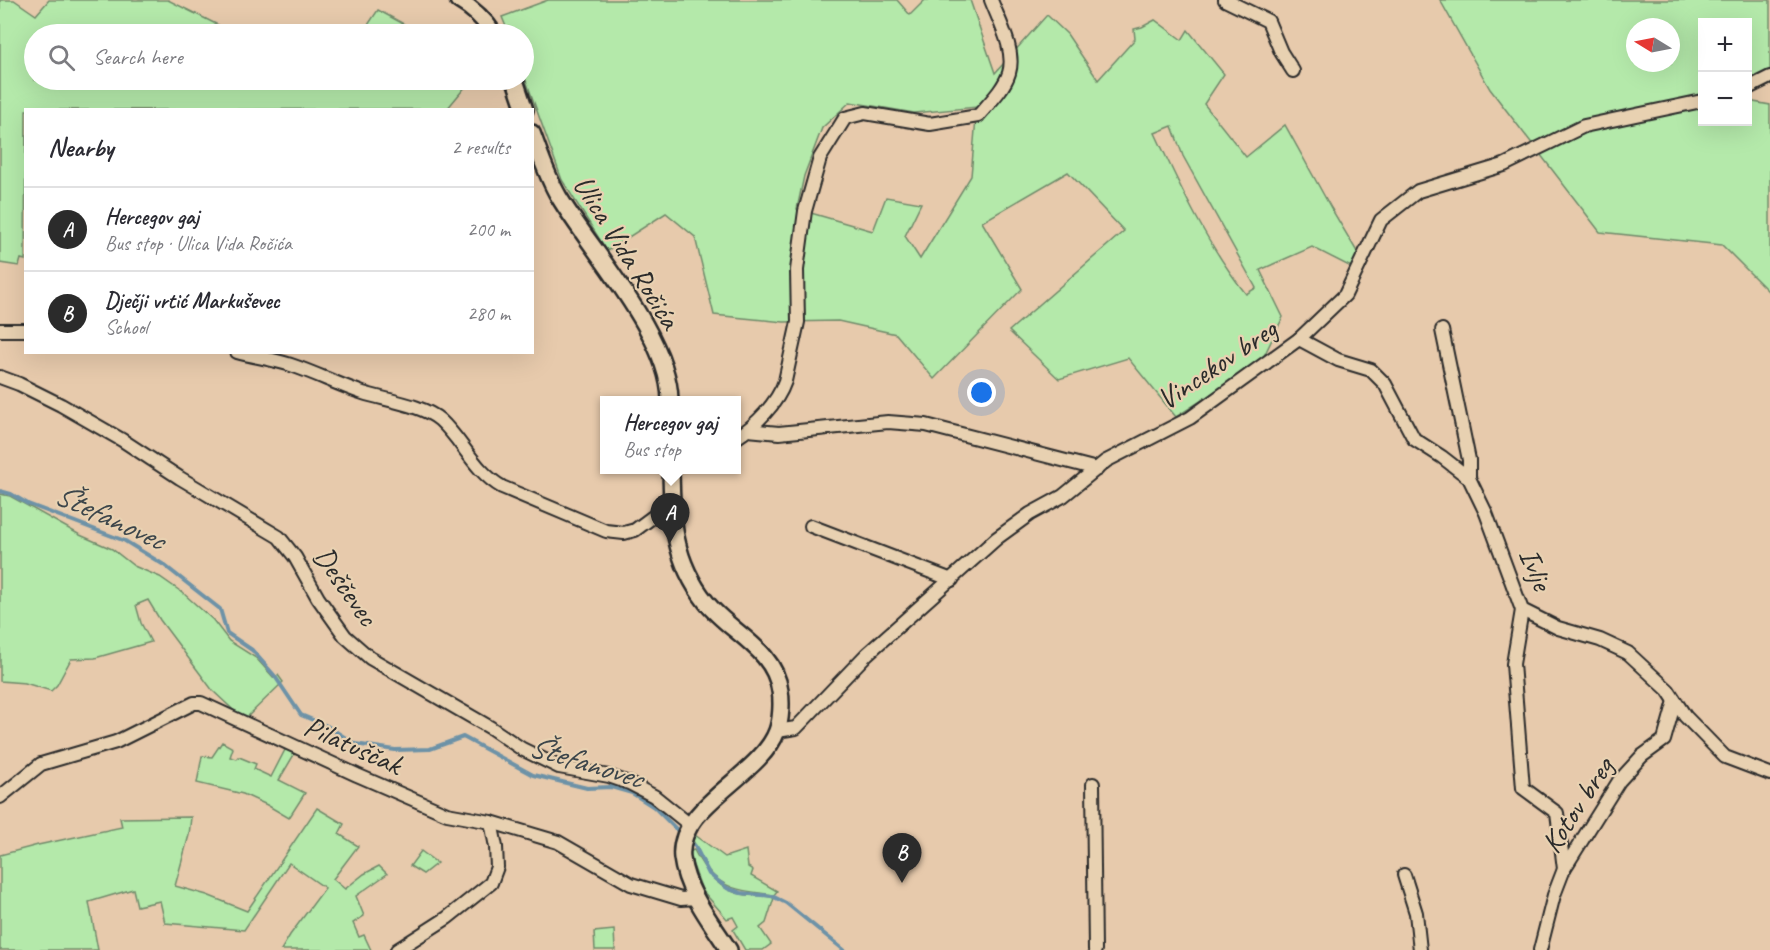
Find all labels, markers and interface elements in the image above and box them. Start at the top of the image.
north arrow [1626,18,1680,72]
map controls [1698,18,1752,126]
button: + [1698,18,1752,72]
search box [24,24,534,90]
icon: search [45,41,78,74]
text: Search here [93,43,183,71]
button: − [1698,72,1752,126]
text: Nearby [48,131,113,164]
text: 2 results [451,135,510,160]
street label: Ulica Vida Ročića [565,168,690,337]
text: Hercegov gaj [105,203,199,231]
text: A [62,217,73,242]
text: 200 m [467,217,510,242]
text: Bus stop · Ulica Vida Ročića [105,231,292,256]
text: Dječji vrtić Markuševec [105,287,280,315]
text: B [62,301,73,326]
text: 280 m [467,301,510,326]
street label: Vincekov breg [1150,309,1286,418]
text: School [105,315,148,340]
your location [967,378,996,407]
popup [600,396,741,474]
text: Hercegov gaj [623,409,718,437]
text: Bus stop [623,437,681,462]
water label: Štefanovec [48,473,175,561]
pin: A [650,494,690,543]
street label: Deščevec [305,539,388,634]
street label: Ivlje [1510,542,1562,598]
street label: Pilatuščak [298,707,410,784]
water label: Štefanovec [524,725,651,799]
street label: Kotov breg [1532,748,1623,860]
pin: B [882,834,922,883]

